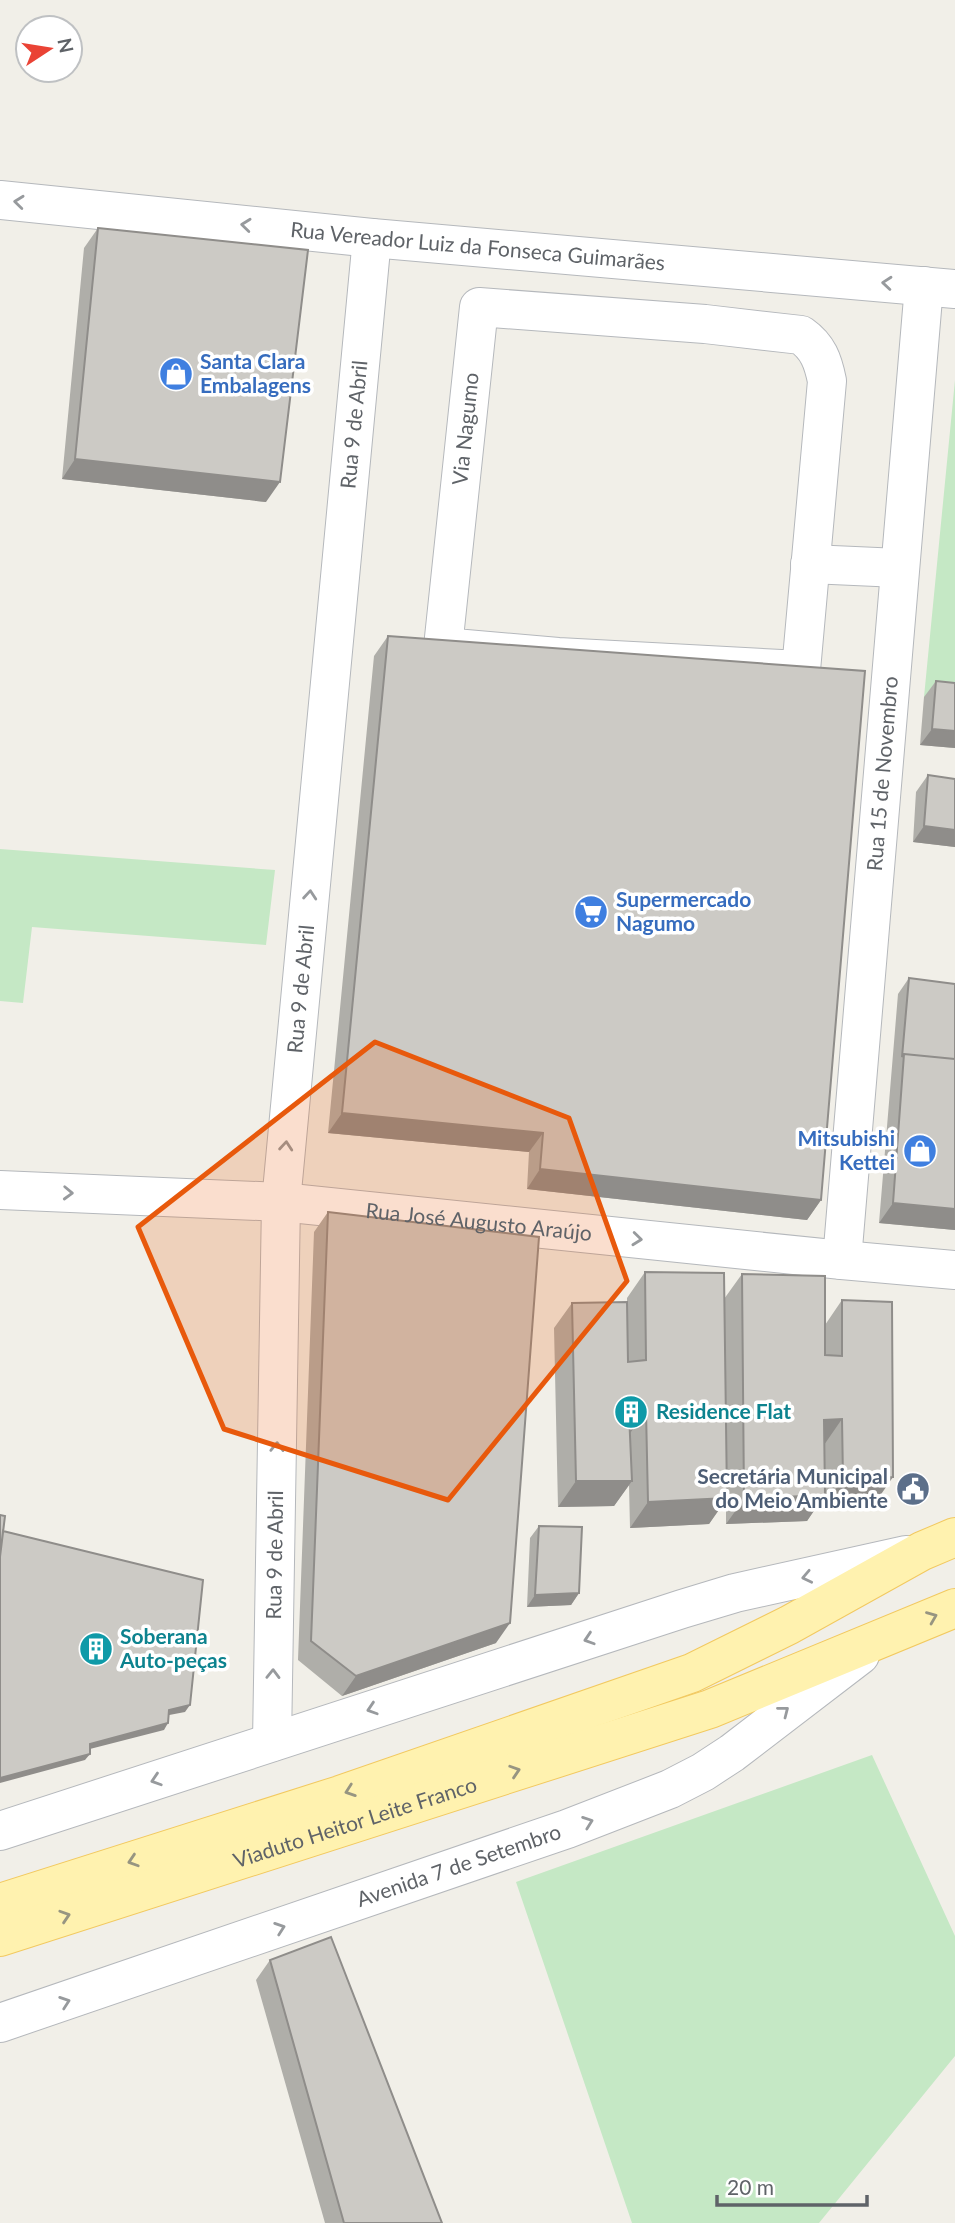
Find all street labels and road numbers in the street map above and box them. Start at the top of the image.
street label: Rua Vereador Luiz da Fonseca Guimarães [289,216,666,275]
street label: Rua 9 de Abril [334,359,371,490]
street label: Via Nagumo [446,371,483,486]
street label: Rua 15 de Novembro [861,675,902,872]
street label: Rua 9 de Abril [281,923,318,1054]
street label: Rua José Augusto Araújo [365,1197,593,1245]
street label: Rua 9 de Abril [260,1490,287,1620]
street label: Viaduto Heitor Leite Franco [230,1771,480,1872]
street label: Avenida 7 de Setembro [353,1818,564,1911]

